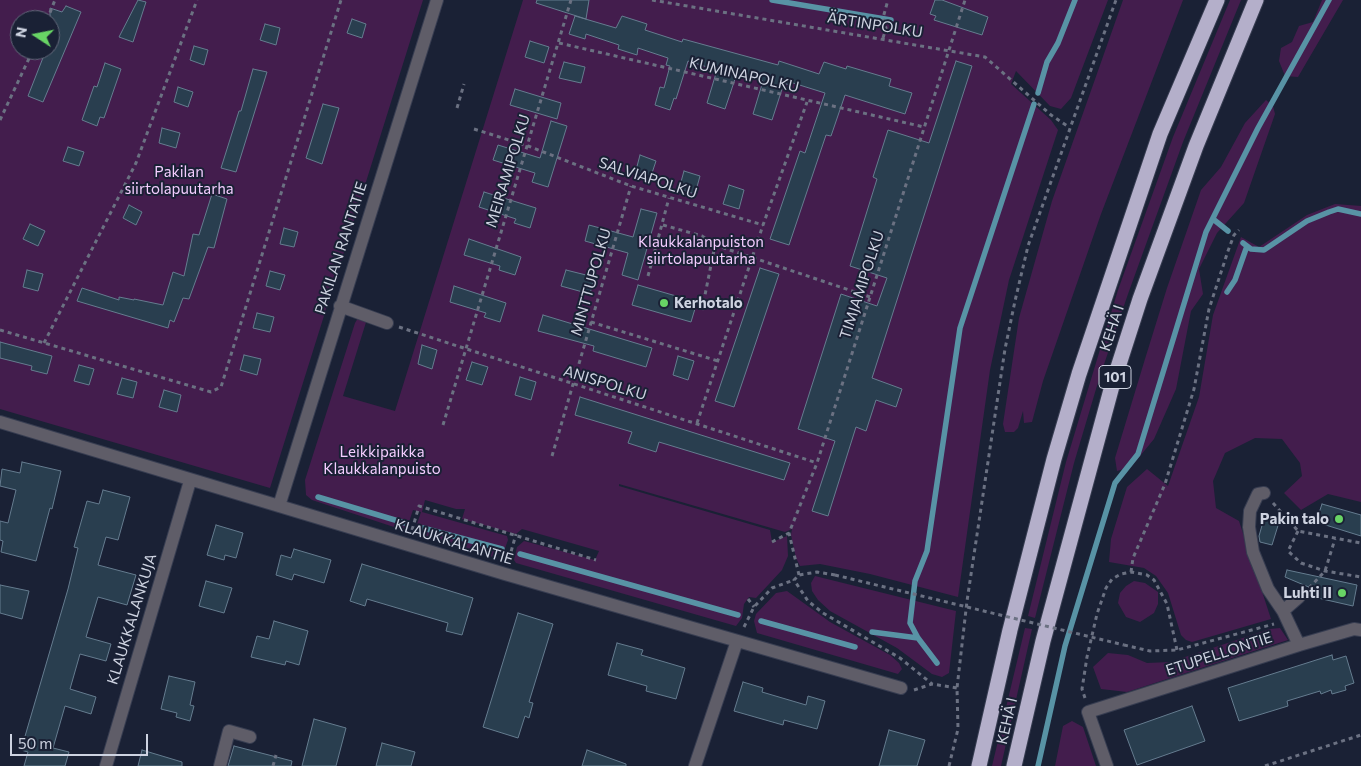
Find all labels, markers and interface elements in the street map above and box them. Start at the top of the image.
street label: ÄRTINPOLKU [826,9,924,41]
north arrow [10,10,60,60]
text: N [11,25,30,39]
street label: KUMINAPOLKU [687,54,801,96]
street label: MEIRAMIPOLKU [482,112,534,230]
street label: SALVIAPOLKU [596,154,700,202]
park label: Pakilan siirtolapuutarha [124,163,234,198]
street label: PAKILAN RANTATIE [311,180,371,316]
street label: MINTTUPOLKU [567,226,615,338]
street label: TIMJAMIPOLKU [836,229,888,341]
park label: Klaukkalanpuiston siirtolapuutarha [638,233,764,268]
place label: Kerhotalo [674,294,743,312]
marker: Kerhotalo [658,297,670,309]
street label: KEHÄ I [1096,303,1128,353]
street label: ANISPOLKU [561,362,649,404]
road number: 101 [1099,366,1131,388]
park label: Leikkipaikka Klaukkalanpuisto [323,443,441,478]
place label: Pakin talo [1260,510,1329,528]
marker: Pakin talo [1333,513,1345,525]
street label: KLAUKKALANTIE [393,515,515,569]
street label: KLAUKKALANKUJA [104,551,160,687]
place label: Luhti II [1283,584,1332,602]
marker: Luhti II [1336,587,1348,599]
street label: ETUPELLONTIE [1163,628,1275,680]
street label: KEHÄ I [993,696,1021,746]
scale bar [12,724,150,756]
text: 50 m [18,734,52,752]

